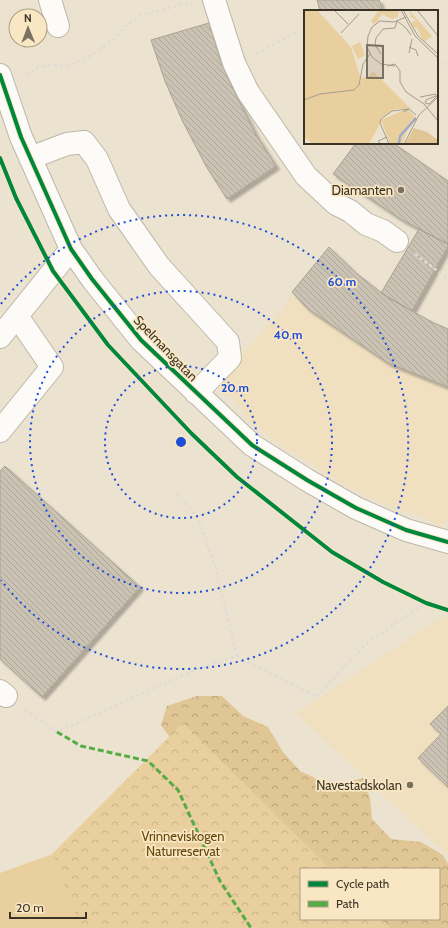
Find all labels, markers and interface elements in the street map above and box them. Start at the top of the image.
north arrow [8,8,48,48]
inset map [304,10,438,144]
text: N [24,11,32,25]
place label: Diamanten [332,182,393,198]
marker: Diamanten [396,185,406,195]
text: 60 m [328,274,356,289]
street label: Spelmansgatan [131,312,201,384]
text: 40 m [273,327,303,342]
text: 20 m [221,380,249,395]
centre of rings [174,435,188,449]
place label: Navestadskolan [316,777,402,793]
marker: Navestadskolan [405,780,415,790]
park label: Vrinneviskogen Naturreservat [141,828,225,859]
legend [300,868,440,920]
text: Cycle path [336,876,389,891]
scale bar [10,894,86,920]
text: Path [336,896,359,911]
text: 20 m [16,900,44,915]

